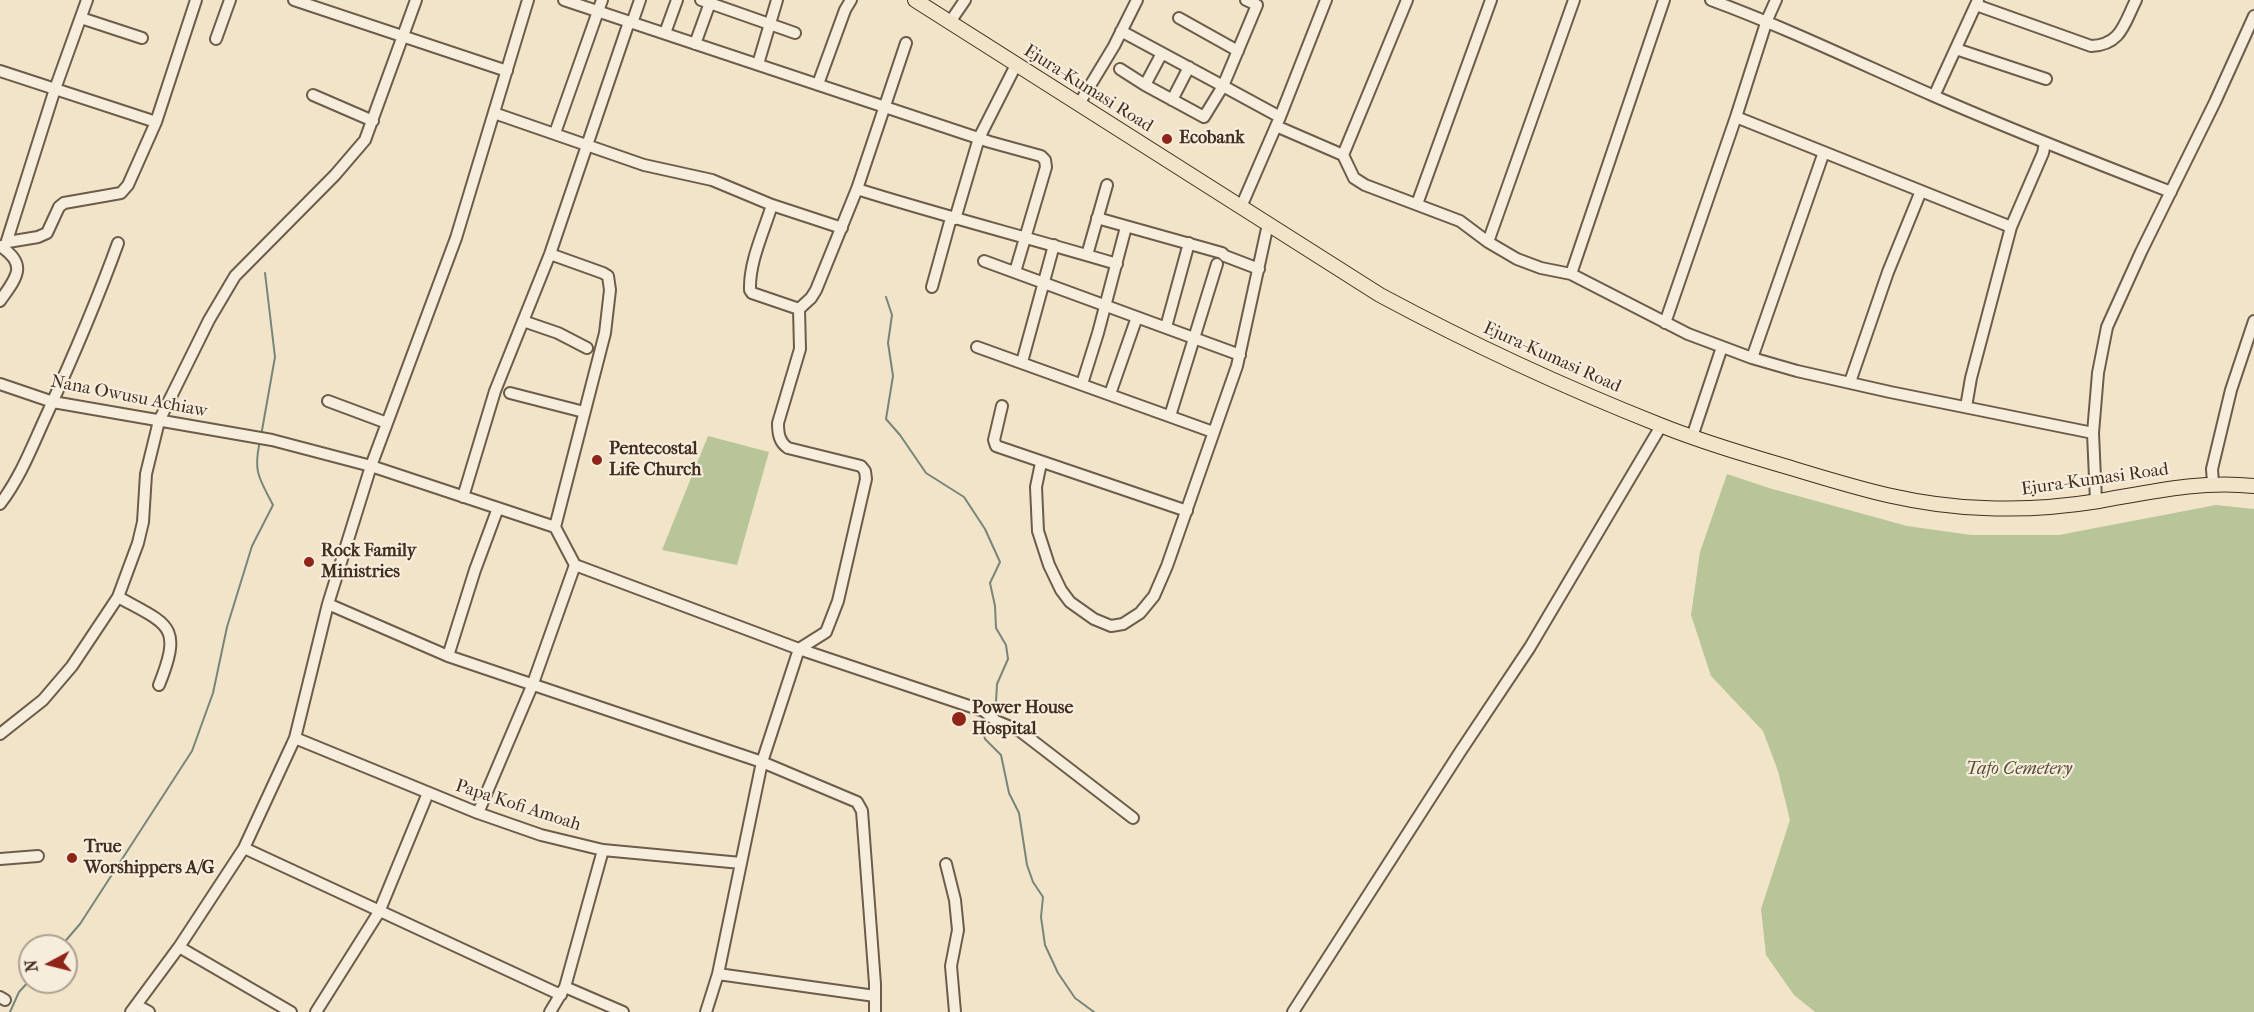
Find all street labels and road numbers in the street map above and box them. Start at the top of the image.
street label: Ejura-Kumasi Road [1019,40,1157,138]
street label: Ejura-Kumasi Road [1480,318,1624,398]
street label: Nana Owusu Achiaw [49,371,209,423]
street label: Ejura-Kumasi Road [2020,459,2170,501]
street label: Papa Kofi Amoah [452,776,584,836]

